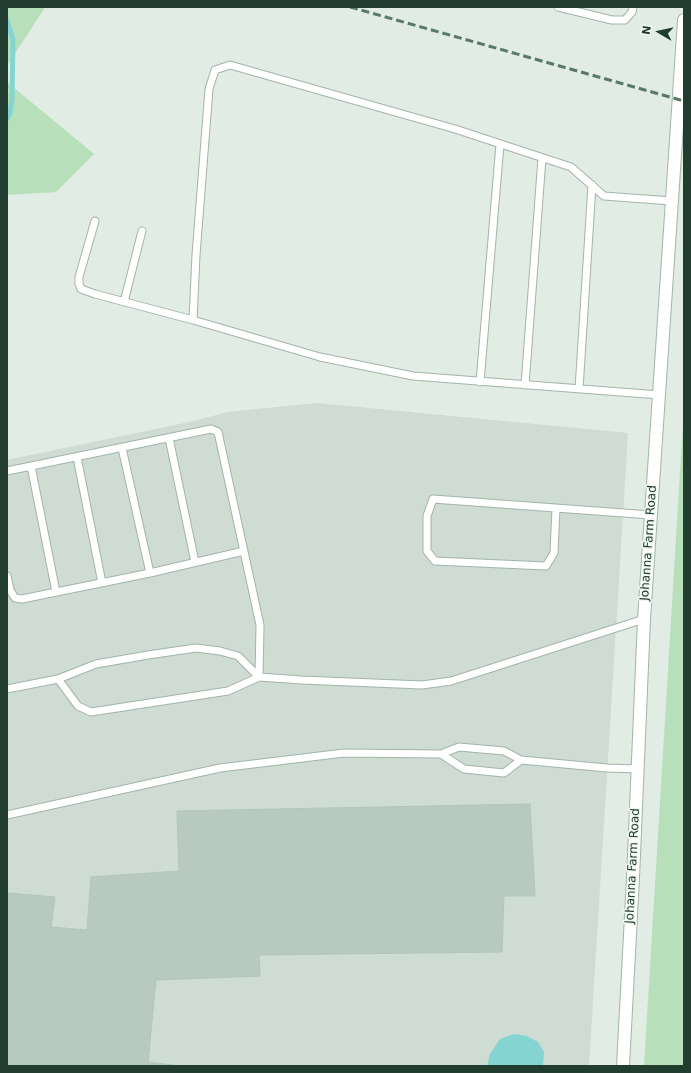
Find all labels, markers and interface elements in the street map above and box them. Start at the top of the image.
north arrow [639,12,679,52]
text: N [640,24,654,36]
street label: Johanna Farm Road [638,485,660,601]
street label: Johanna Farm Road [623,808,643,924]

